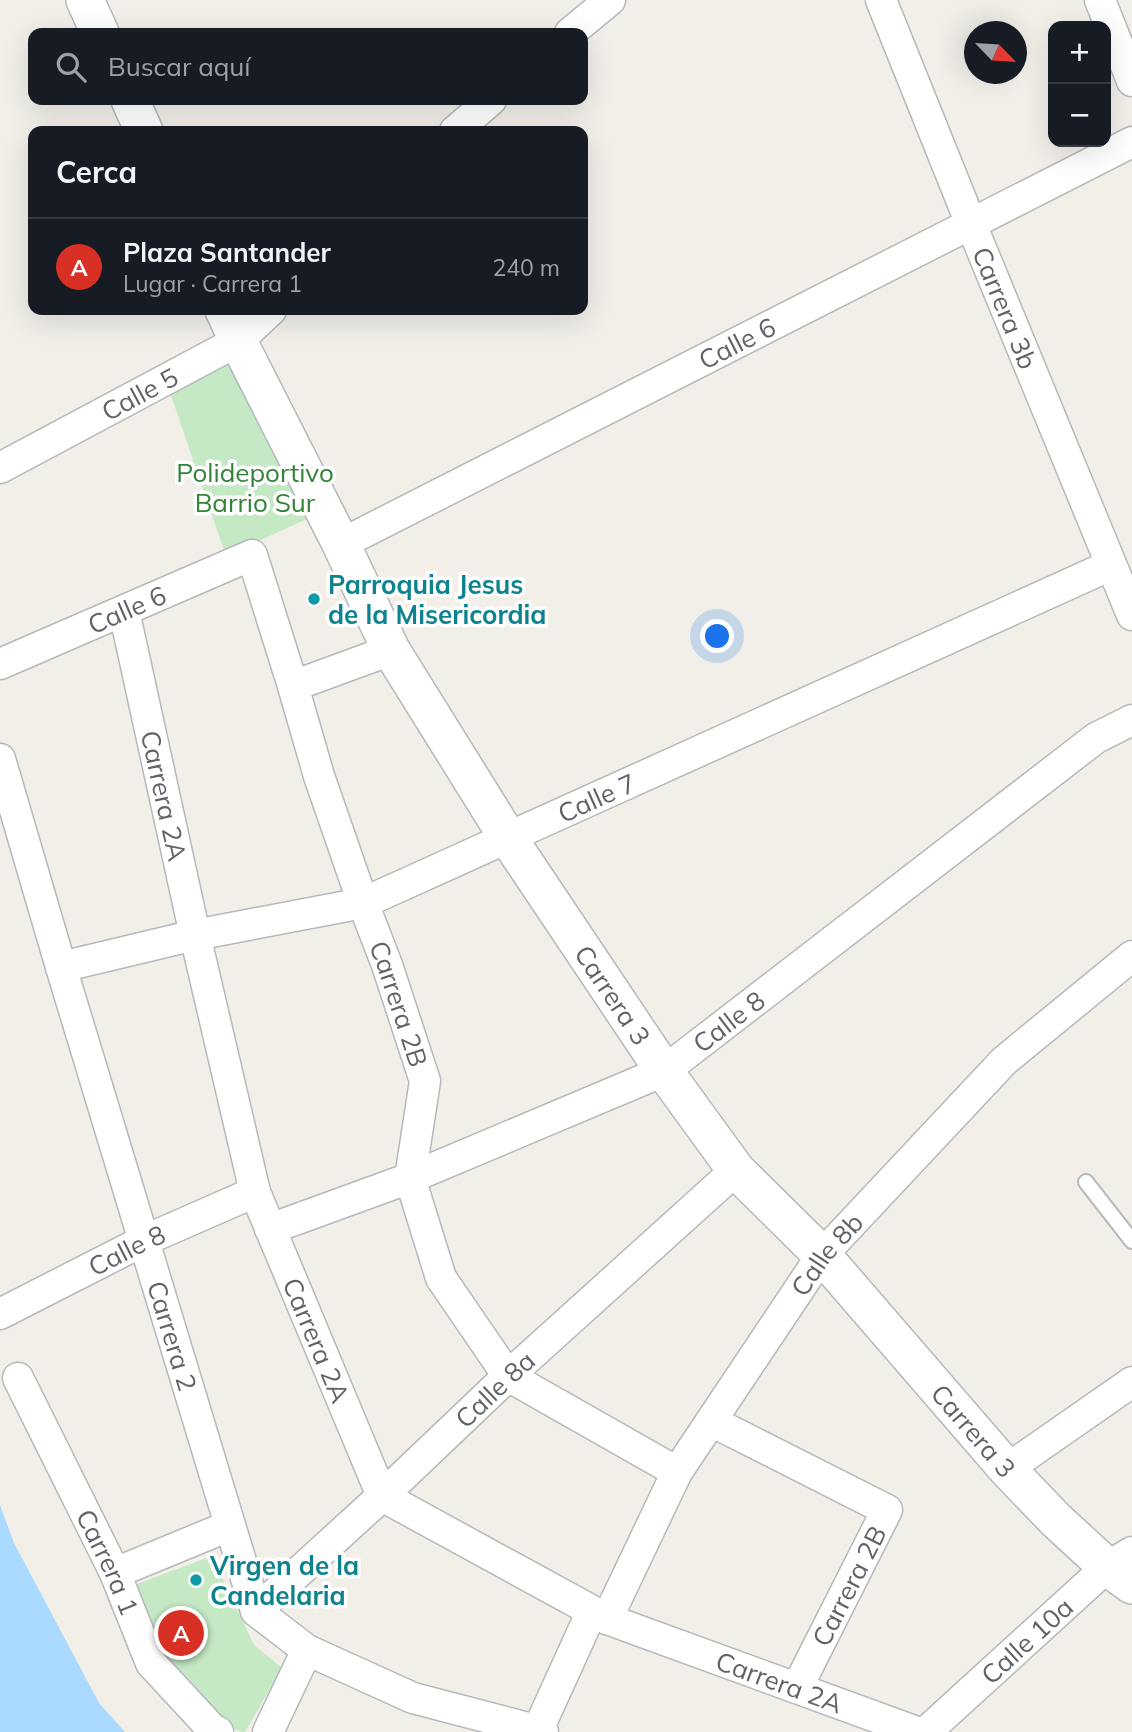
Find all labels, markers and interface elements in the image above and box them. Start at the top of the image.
north arrow [964,21,1027,84]
map controls [1048,21,1111,147]
button: + [1048,21,1111,84]
search box [28,28,588,105]
icon: search [52,48,90,86]
text: Buscar aquí [108,50,251,83]
button: − [1048,84,1111,147]
text: Cerca [56,153,137,191]
text: Plaza Santander [123,236,331,269]
street label: Carrera 3b [966,242,1045,374]
text: A [70,253,88,282]
text: 240 m [492,253,560,282]
text: Lugar · Carrera 1 [123,269,302,298]
street label: Calle 6 [693,310,781,376]
street label: Calle 5 [95,360,183,427]
park label: Polideportivo Barrio Sur [176,456,334,519]
place label: Parroquia Jesus de la Misericordia [328,568,546,631]
street label: Calle 6 [83,578,171,641]
marker: Parroquia Jesus de la Misericordia [306,591,322,607]
your location [700,619,734,653]
street label: Carrera 2A [134,727,195,864]
street label: Calle 7 [552,766,641,829]
street label: Carrera 2B [363,936,436,1071]
street label: Carrera 3 [568,939,658,1051]
street label: Calle 8 [686,983,771,1059]
street label: Calle 8b [783,1206,870,1302]
street label: Calle 8 [82,1217,170,1283]
street label: Carrera 2A [276,1273,358,1407]
street label: Carrera 2 [140,1277,205,1395]
street label: Calle 8a [448,1344,541,1434]
street label: Carrera 3 [924,1377,1023,1484]
street label: Carrera 1 [69,1504,147,1620]
street label: Carrera 2B [805,1520,893,1652]
place label: Virgen de la Candelaria [209,1549,359,1612]
marker: Virgen de la Candelaria [188,1572,204,1588]
street label: Calle 10a [974,1590,1079,1691]
pin: A [158,1607,204,1659]
street label: Carrera 2A [712,1644,847,1720]

